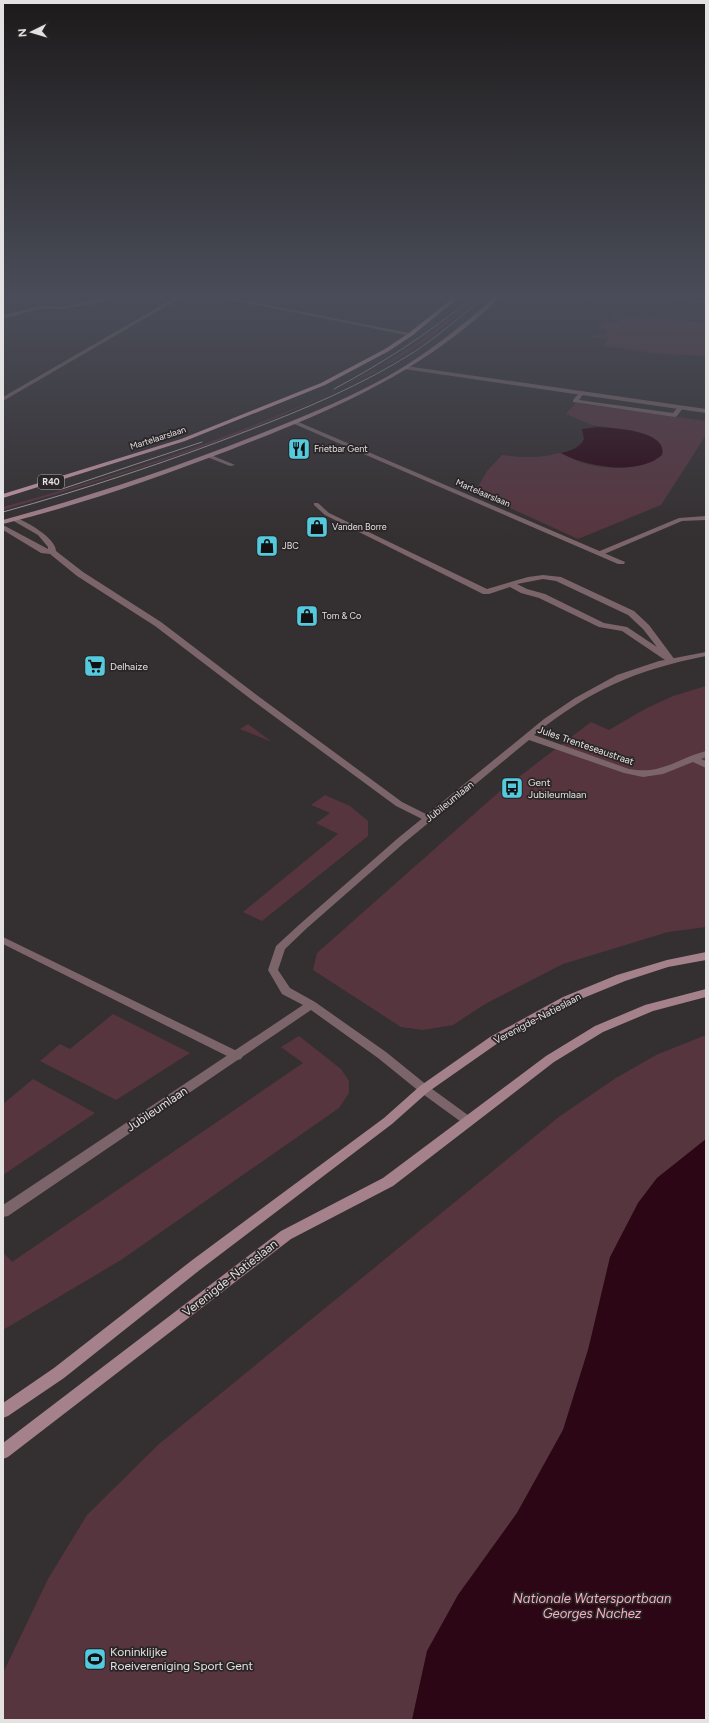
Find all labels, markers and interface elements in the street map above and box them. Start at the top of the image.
north arrow [12,12,52,52]
text: N [16,28,29,38]
street label: Martelaarslaan [129,423,187,452]
restaurant icon: Frietbar Gent [286,436,312,462]
place label: Frietbar Gent [314,443,368,454]
road number: R40 [38,475,64,489]
street label: Martelaarslaan [454,476,512,509]
shop icon: Vanden Borre [304,514,330,540]
place label: Vanden Borre [332,521,387,532]
shop icon: JBC [254,533,280,559]
place label: JBC [282,540,299,551]
shop icon: Tom & Co [294,603,320,629]
place label: Tom & Co [322,610,361,621]
supermarket icon: Delhaize [82,653,108,679]
place label: Delhaize [110,660,148,673]
street label: Jules Trenteseaustraat [536,723,636,768]
bus stop icon: Gent Jubileumlaan [499,775,525,801]
place label: Gent Jubileumlaan [528,776,587,801]
street label: Jubileumlaan [422,778,477,825]
street label: Verenigde-Natieslaan [491,990,584,1047]
street label: Jubileumlaan [124,1083,190,1134]
street label: Verenigde-Natieslaan [180,1236,280,1319]
water label: Nationale Watersportbaan Georges Nachez [513,1591,671,1621]
place label: Koninklijke Roeivereniging Sport Gent [110,1645,253,1673]
sports icon: Koninklijke Roeivereniging Sport Gent [82,1646,108,1672]

